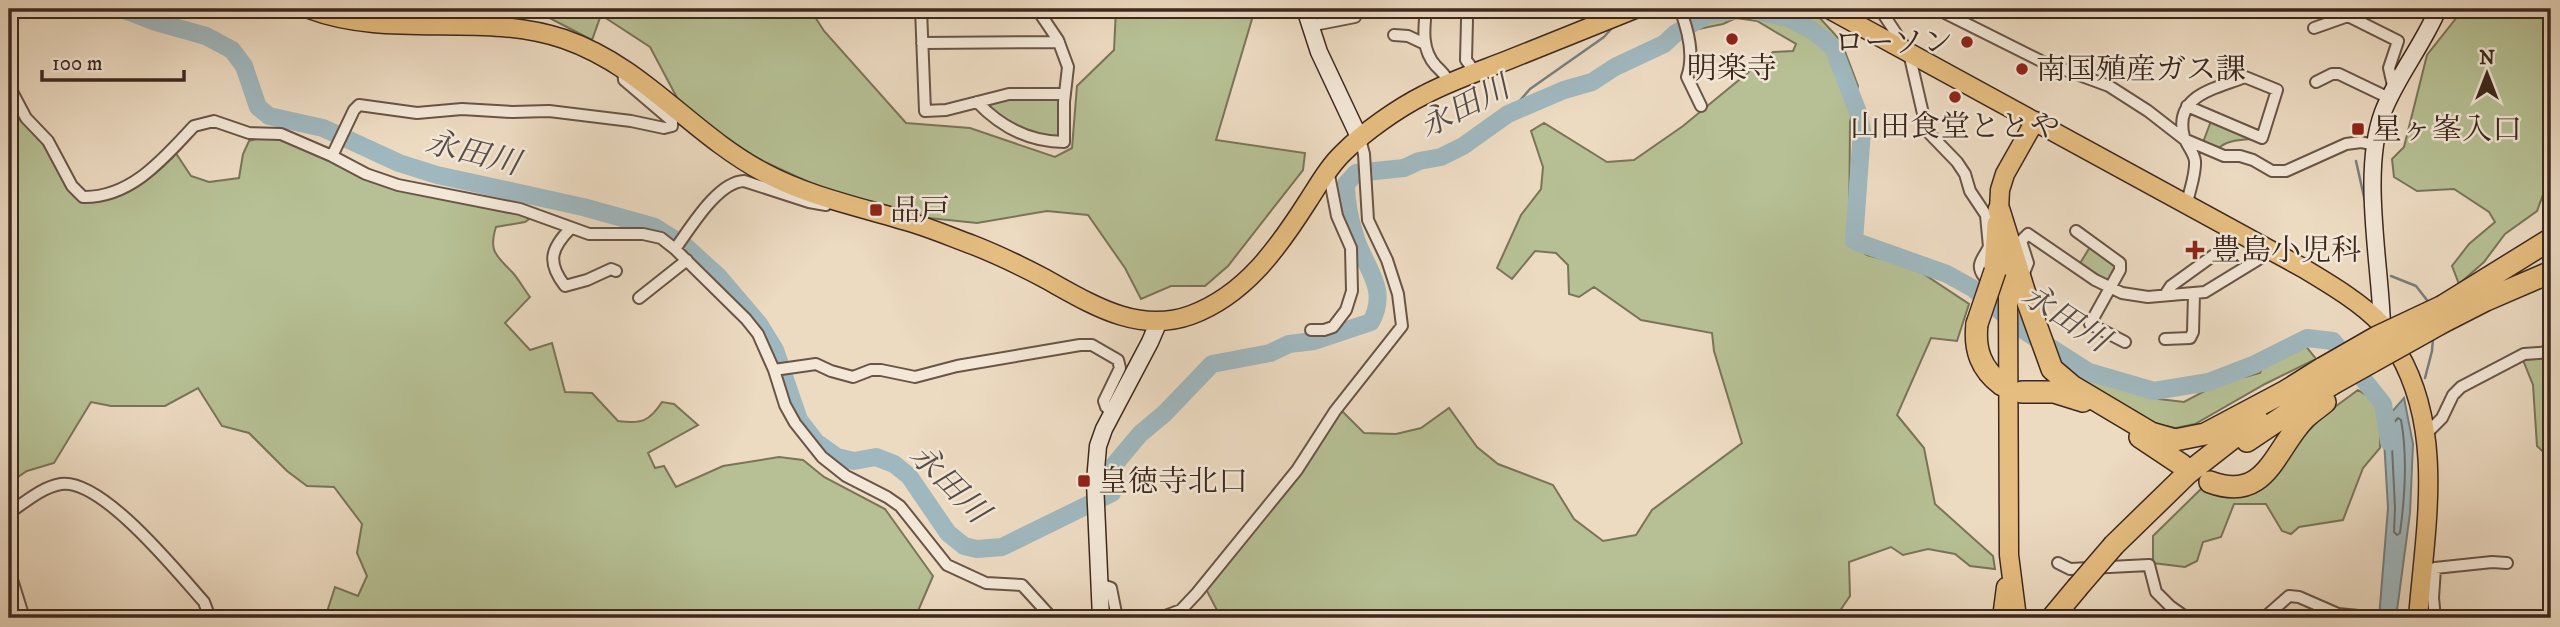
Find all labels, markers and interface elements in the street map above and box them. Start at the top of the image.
place label: ローソン [1834,25,1953,62]
marker: 明楽寺 [1724,31,1740,47]
marker: ローソン [1959,34,1975,50]
scale bar [42,38,184,82]
north arrow [2452,38,2522,108]
text: N [2479,47,2495,70]
text: 100 m [52,51,103,77]
place label: 明楽寺 [1687,51,1777,88]
place label: 南国殖産ガス課 [2036,52,2246,89]
marker: 南国殖産ガス課 [2014,61,2030,77]
water label: 永田川 [1413,67,1519,147]
marker: 山田食堂ととや [1947,89,1963,105]
place label: 山田食堂ととや [1850,109,2060,146]
place label: 星ヶ峯入口 [2372,112,2522,149]
marker: 星ヶ峯入口 [2350,121,2366,137]
water label: 永田川 [421,123,527,186]
place label: 品戸 [890,193,950,230]
marker: 品戸 [868,202,884,218]
place label: 豊島小児科 [2211,233,2361,270]
marker: 豊島小児科 [2185,240,2205,260]
water label: 永田川 [2014,276,2119,363]
water label: 永田川 [900,436,999,535]
place label: 皇徳寺北口 [1098,464,1248,501]
marker: 皇徳寺北口 [1076,473,1092,489]

